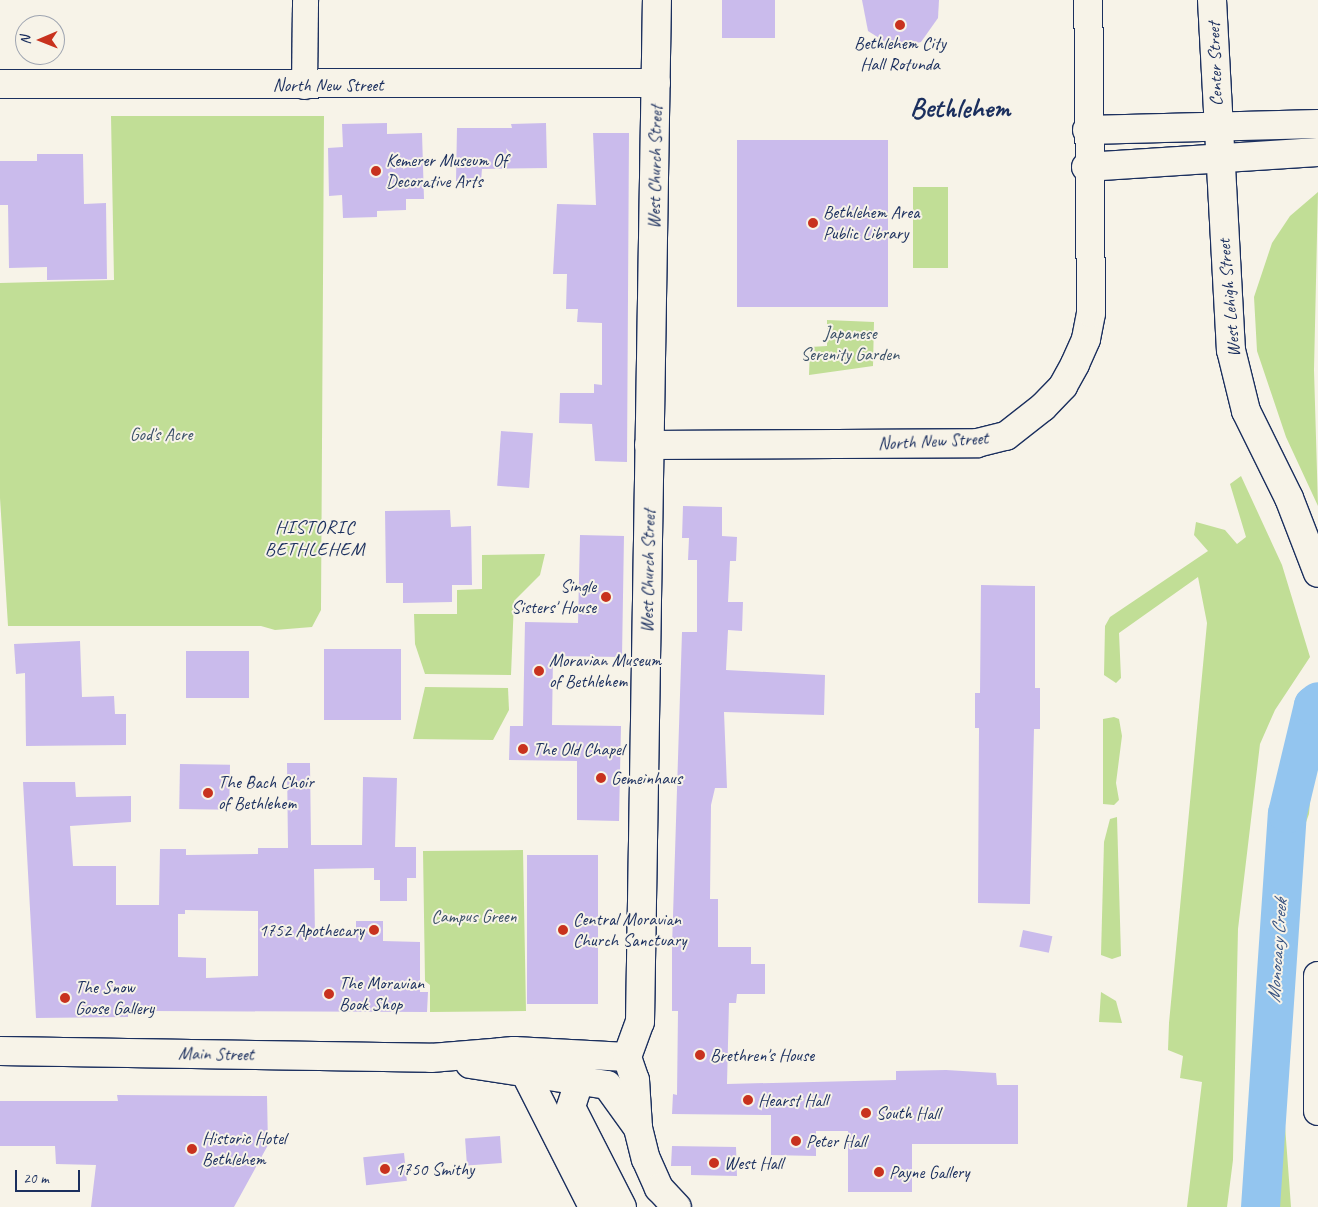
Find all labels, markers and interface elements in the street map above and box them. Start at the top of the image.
north arrow [15,15,65,65]
marker: Bethlehem City Hall Rotunda [894,19,906,31]
street label: Center Street [1203,22,1227,106]
place label: Bethlehem City Hall Rotunda [854,33,946,76]
text: N [17,36,34,45]
street label: North New Street [272,74,384,96]
district label: Bethlehem [910,91,1010,125]
street label: West Church Street [643,105,667,229]
place label: Kemerer Museum Of Decorative Arts [386,150,507,192]
marker: Kemerer Museum Of Decorative Arts [370,165,382,177]
place label: Bethlehem Area Public Library [823,202,919,244]
marker: Bethlehem Area Public Library [807,217,819,229]
street label: West Lehigh Street [1213,238,1245,358]
park label: Japanese Serenity Garden [801,323,899,366]
park label: God's Acre [130,423,192,445]
street label: North New Street [877,427,989,455]
street label: West Church Street [636,509,660,633]
district label: HISTORIC BETHLEHEM [263,517,367,561]
place label: Single Sisters' House [511,576,596,618]
marker: Single Sisters' House [600,591,612,603]
place label: Moravian Museum of Bethlehem [549,650,661,692]
marker: Moravian Museum of Bethlehem [533,665,545,677]
place label: The Old Chapel [533,738,624,760]
marker: The Old Chapel [517,743,529,755]
place label: Gemeinhaus [611,767,682,789]
place label: The Bach Choir of Bethlehem [218,772,314,814]
marker: Gemeinhaus [595,772,607,784]
marker: The Bach Choir of Bethlehem [202,787,214,799]
water label: Monocacy Creek [1263,899,1293,1003]
park label: Campus Green [431,905,517,927]
place label: Central Moravian Church Sanctuary [573,909,686,952]
place label: 1752 Apothecary [259,919,364,941]
marker: 1752 Apothecary [368,924,380,936]
marker: Central Moravian Church Sanctuary [557,924,569,936]
place label: The Moravian Book Shop [339,973,424,1016]
place label: The Snow Goose Gallery [75,977,154,1020]
marker: The Moravian Book Shop [323,988,335,1000]
marker: The Snow Goose Gallery [59,992,71,1004]
street label: Main Street [178,1043,254,1065]
place label: Brethren's House [710,1044,814,1066]
marker: Brethren's House [694,1049,706,1061]
place label: Hearst Hall [758,1089,828,1111]
marker: Hearst Hall [742,1094,754,1106]
place label: South Hall [876,1102,940,1124]
marker: South Hall [860,1107,872,1119]
place label: Historic Hotel Bethlehem [202,1128,286,1170]
place label: Peter Hall [806,1130,867,1152]
marker: Peter Hall [790,1135,802,1147]
marker: Historic Hotel Bethlehem [186,1143,198,1155]
place label: West Hall [724,1152,784,1174]
marker: West Hall [708,1157,720,1169]
place label: 1750 Smithy [395,1158,474,1180]
scale bar [18,1160,82,1192]
place label: Payne Gallery [889,1161,970,1183]
marker: 1750 Smithy [379,1163,391,1175]
marker: Payne Gallery [873,1166,885,1178]
text: 20 m [23,1169,49,1188]

